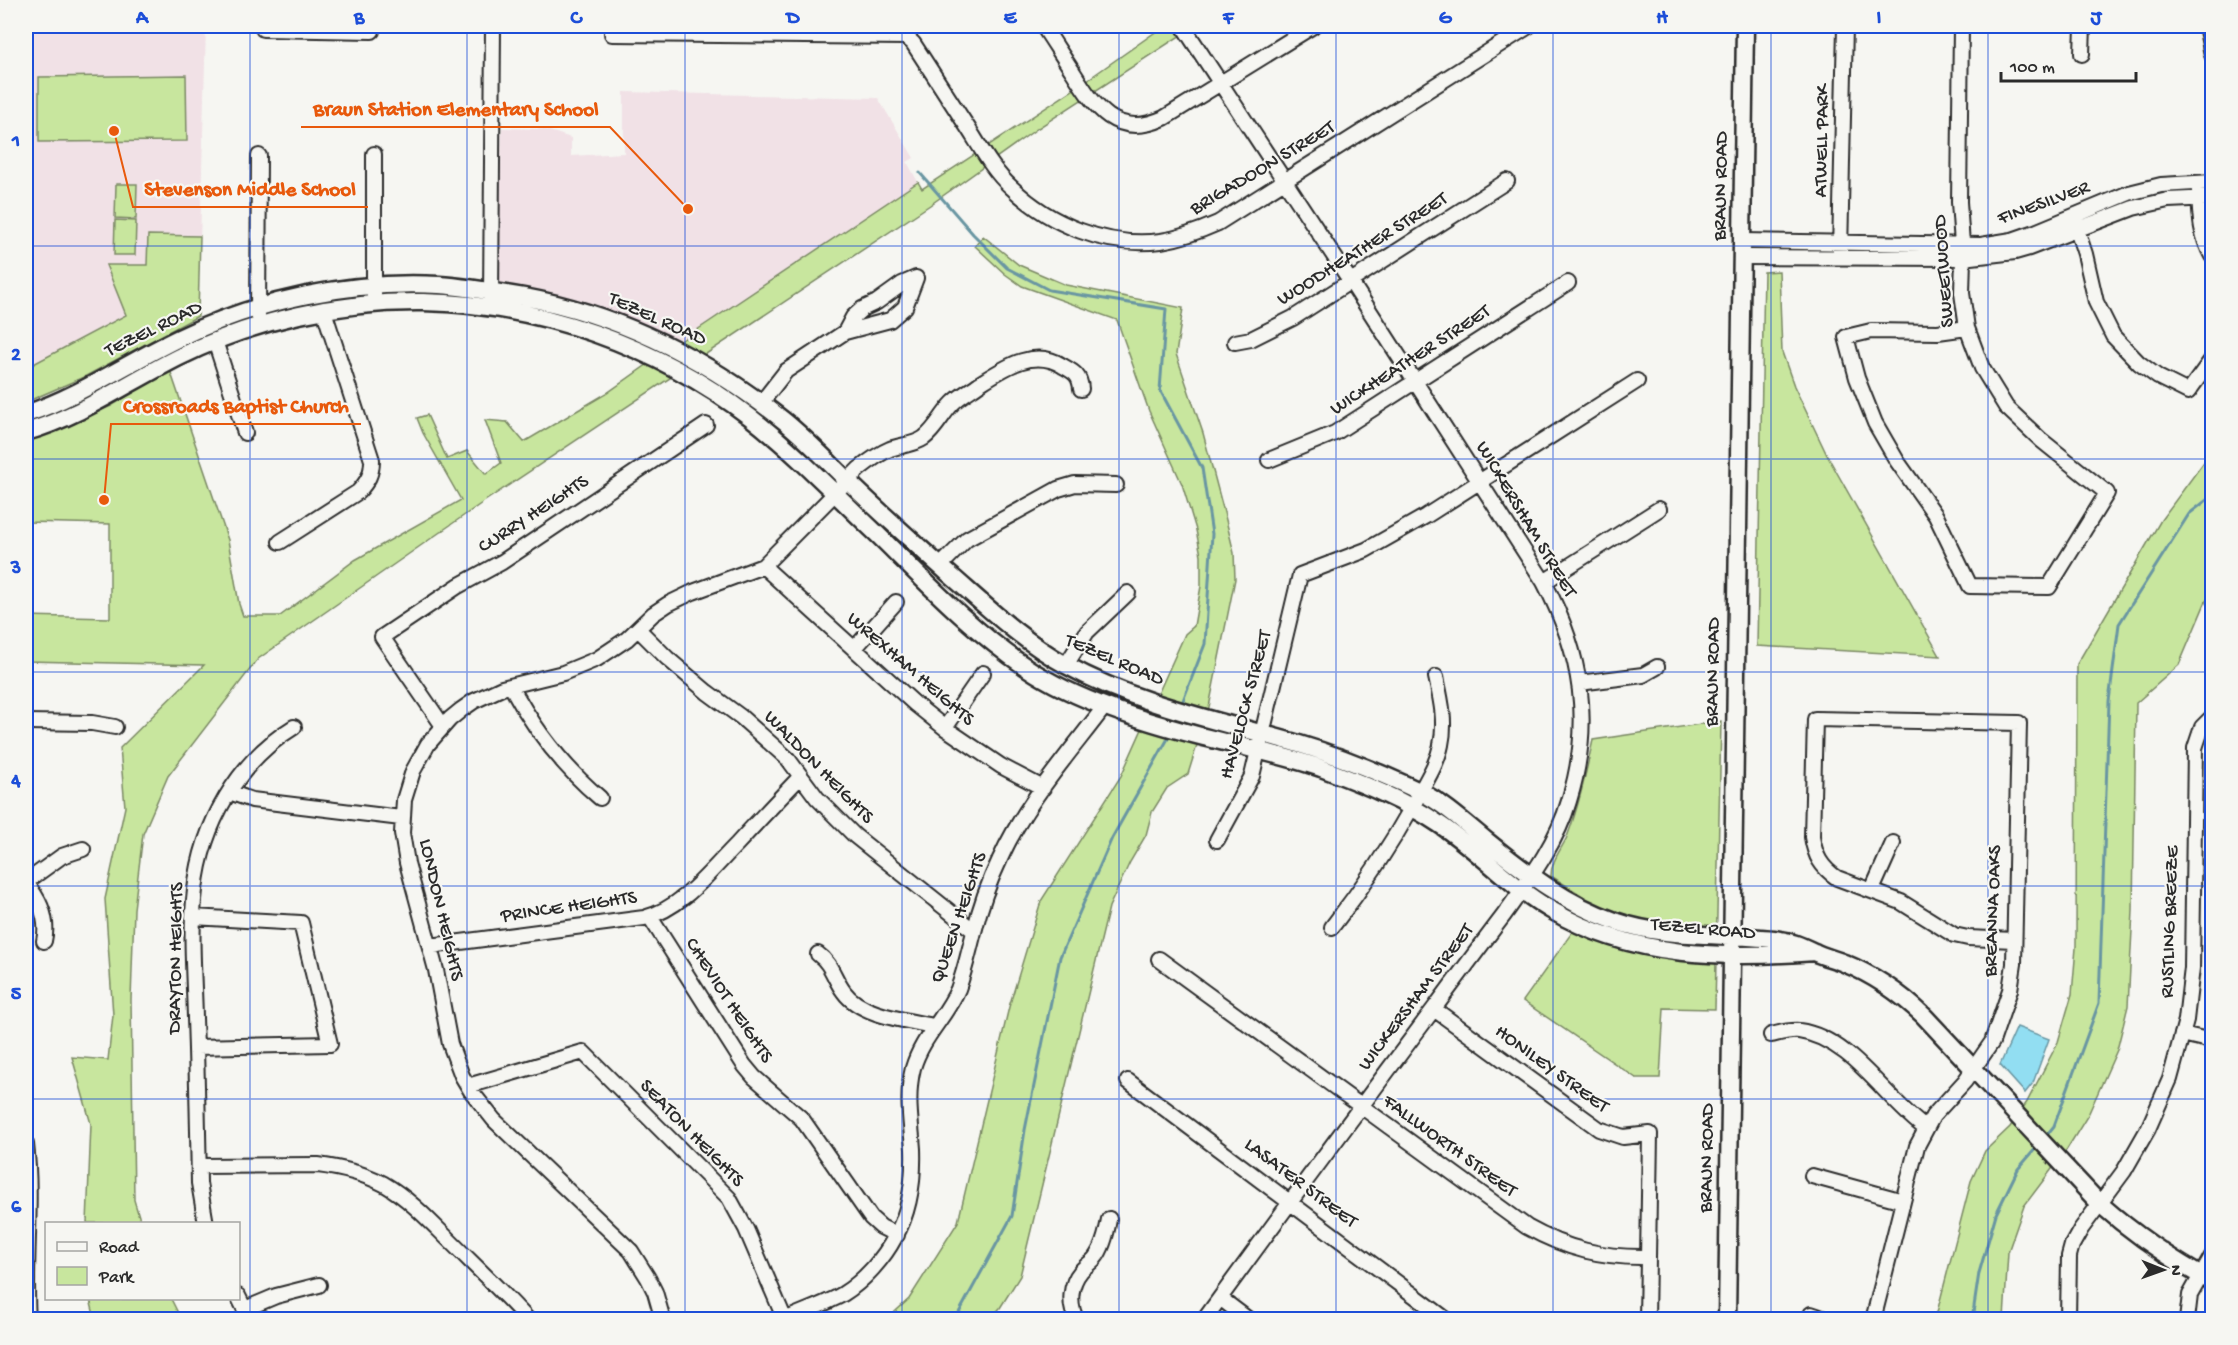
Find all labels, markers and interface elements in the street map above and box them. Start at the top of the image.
text: A [135,8,150,31]
text: B [353,8,365,31]
text: C [570,8,584,31]
text: D [784,8,800,31]
text: E [1004,8,1018,31]
text: F [1222,8,1235,31]
text: G [1439,8,1453,31]
text: H [1656,8,1668,31]
text: I [1877,8,1882,31]
text: J [2090,8,2103,31]
scale bar [2001,45,2136,83]
text: 100 m [2009,58,2055,79]
street label: ATWELL PARK [1811,82,1836,198]
callout: Braun Station Elementary School [301,88,610,127]
text: Braun Station Elementary School [312,99,599,124]
street label: BRIGADOON STREET [1186,116,1341,222]
street label: BRAUN ROAD [1710,130,1734,242]
text: 1 [11,131,20,154]
callout: Stevenson Middle School [133,168,368,207]
street label: FINESILVER [1994,176,2094,232]
text: Stevenson Middle School [144,179,356,204]
street label: WOODHEATHER STREET [1274,187,1454,312]
street label: SWEETWOOD [1930,213,1960,328]
street label: TEZEL ROAD [603,288,710,352]
street label: TEZEL ROAD [101,296,207,364]
street label: WICKHEATHER STREET [1327,300,1496,421]
text: 2 [11,345,21,368]
callout: Crossroads Baptist Church [111,385,361,424]
text: Crossroads Baptist Church [122,396,350,421]
street label: WICKERSHAM STREET [1469,438,1581,603]
street label: CURRY HEIGHTS [474,470,594,559]
text: 3 [10,558,21,581]
street label: WREXHAM HEIGHTS [841,608,979,732]
street label: BRAUN ROAD [1702,616,1726,728]
street label: HAVELOCK STREET [1216,627,1278,782]
street label: TEZEL ROAD [1060,630,1168,692]
street label: WALDON HEIGHTS [758,707,878,830]
text: 4 [10,771,21,794]
street label: LONDON HEIGHTS [412,837,468,984]
street label: BREANNA OAKS [1980,844,2008,978]
street label: RUSTLING BREEZE [2157,844,2185,999]
street label: QUEEN HEIGHTS [927,849,993,987]
street label: DRAYTON HEIGHTS [164,881,190,1036]
street label: PRINCE HEIGHTS [499,887,639,929]
street label: TEZEL ROAD [1649,914,1757,946]
street label: WICKERSHAM STREET [1354,919,1480,1076]
street label: CHEVIOT HEIGHTS [679,934,777,1069]
text: 5 [11,984,22,1007]
street label: HONILEY STREET [1490,1021,1613,1120]
street label: SEATON HEIGHTS [634,1075,749,1193]
street label: FALLWORTH STREET [1377,1090,1522,1204]
street label: BRAUN ROAD [1696,1102,1720,1214]
street label: LASATER STREET [1239,1134,1362,1235]
text: 6 [11,1197,22,1220]
legend [45,1222,240,1300]
text: Road [99,1238,140,1259]
north arrow [2133,1240,2193,1300]
text: N [2165,1265,2184,1276]
text: Park [98,1268,135,1289]

